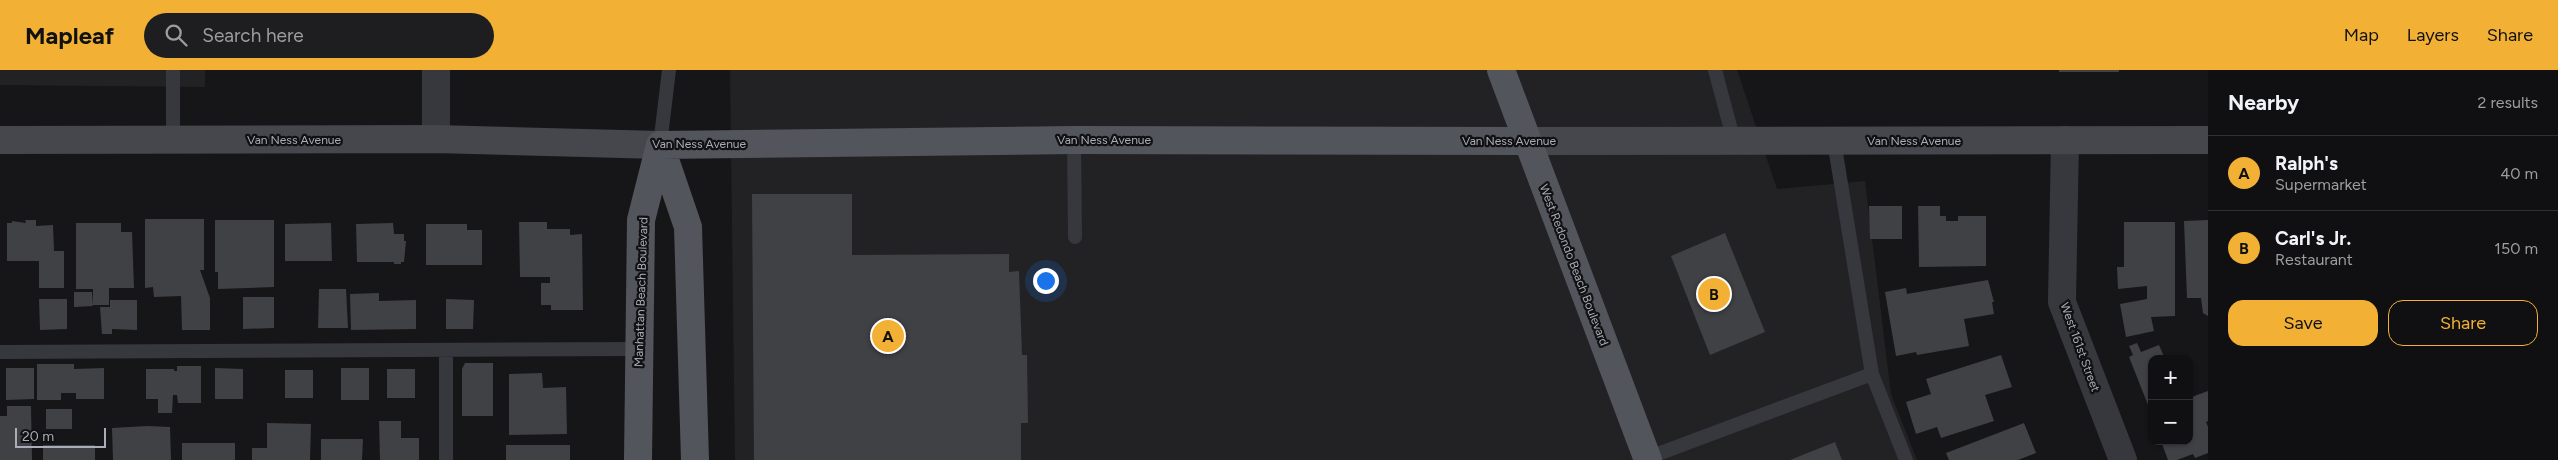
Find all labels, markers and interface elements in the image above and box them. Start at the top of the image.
search box [144,13,494,58]
text: Mapleaf [25,21,114,50]
icon: search [162,21,190,49]
text: Search here [202,24,304,47]
text: Map [2344,24,2379,46]
text: Layers [2407,24,2459,46]
text: Share [2487,24,2533,46]
text: Nearby [2228,90,2299,115]
text: 2 results [2478,93,2538,112]
street label: Van Ness Avenue [247,133,342,147]
street label: Van Ness Avenue [1057,133,1152,147]
street label: Van Ness Avenue [1462,134,1557,148]
street label: Van Ness Avenue [1867,134,1962,148]
street label: Van Ness Avenue [652,137,747,151]
text: Ralph's [2275,152,2338,175]
text: A [2238,164,2250,183]
text: 40 m [2500,164,2538,183]
text: Supermarket [2275,175,2367,194]
street label: West Redondo Beach Boulevard [1537,182,1611,348]
street label: Manhattan Beach Boulevard [631,217,651,367]
text: Carl's Jr. [2275,227,2351,250]
text: B [2239,239,2249,258]
text: 150 m [2494,239,2538,258]
text: Restaurant [2275,250,2353,269]
your location [1033,268,1059,294]
pin: B [1698,275,1730,313]
street label: West 161st Street [2057,300,2103,394]
button: Save [2228,300,2378,346]
button: Share [2388,300,2538,346]
pin: A [872,317,904,355]
map controls [2148,355,2193,445]
button: + [2148,355,2193,400]
button: − [2148,400,2193,445]
scale bar [15,425,106,448]
text: 20 m [22,428,54,445]

